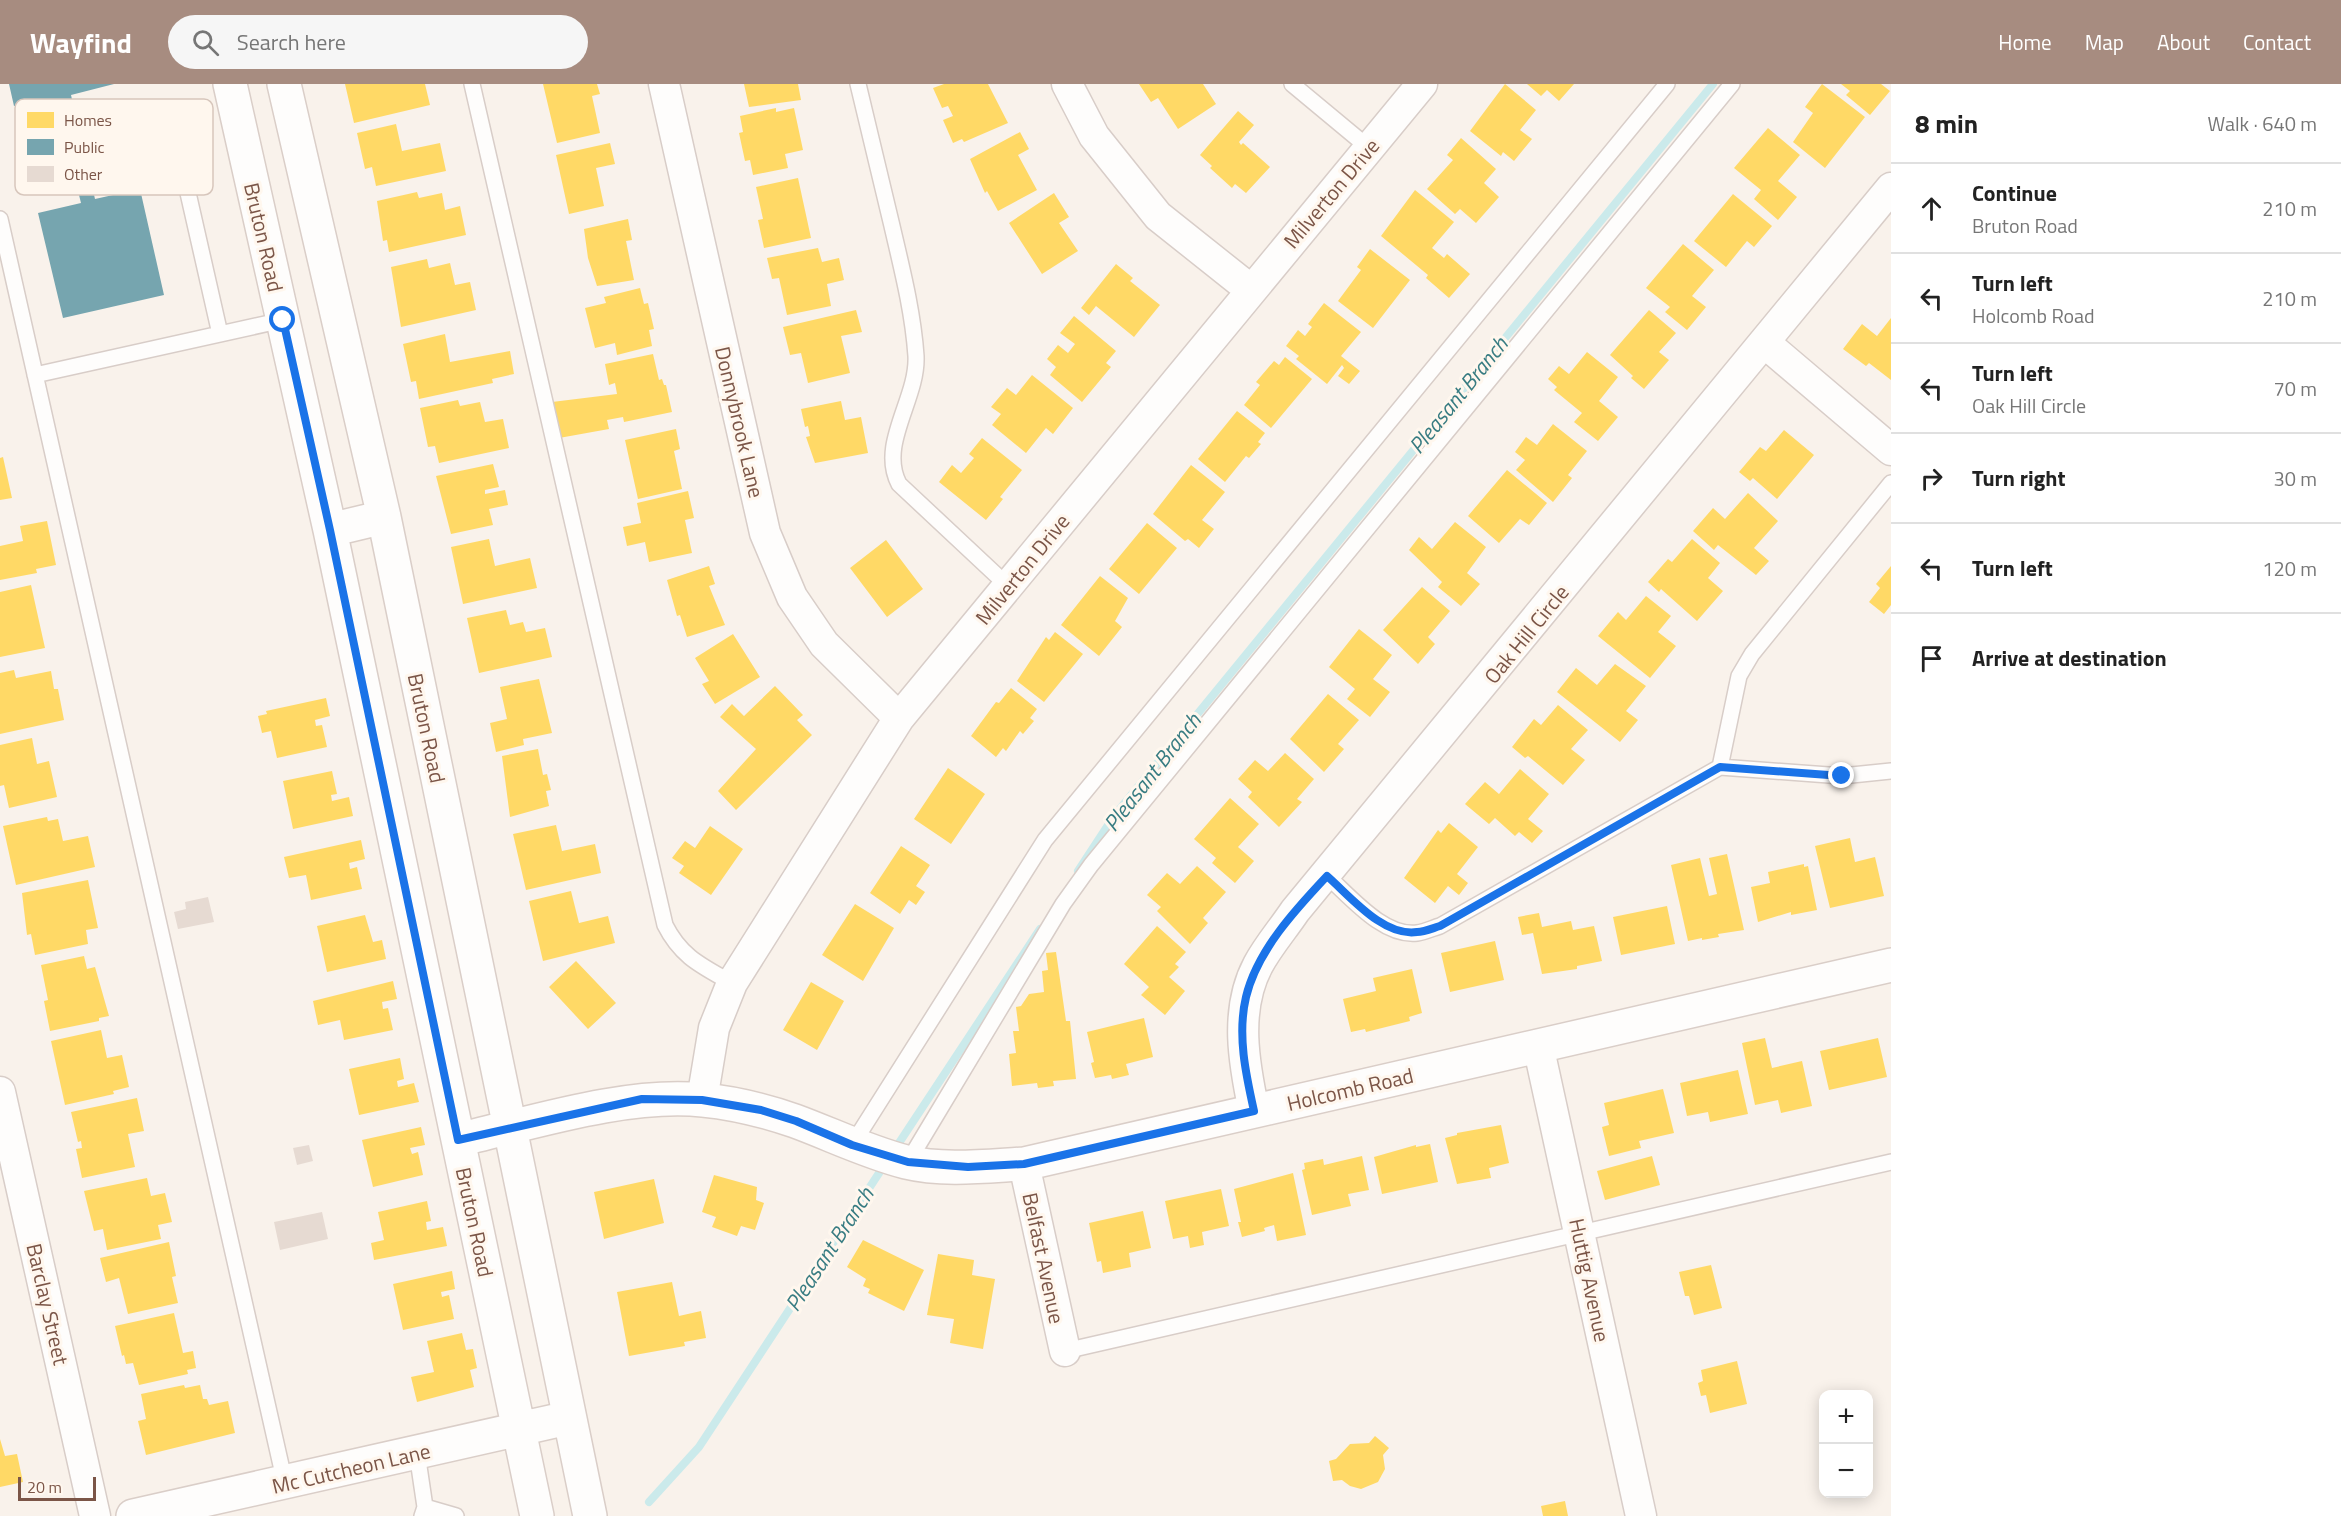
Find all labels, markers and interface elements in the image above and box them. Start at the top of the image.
search box [168,15,588,69]
text: Wayfind [30,21,132,64]
text: Search here [237,25,346,59]
icon: search [189,26,222,59]
text: Home [1998,26,2052,58]
text: Map [2085,26,2124,58]
text: About [2157,26,2210,58]
text: Contact [2243,26,2311,58]
legend [15,99,213,195]
text: 8 min [1915,104,1978,143]
text: Homes [64,108,112,132]
text: Walk · 640 m [2208,108,2317,139]
street label: Milverton Drive [1275,131,1387,255]
text: Public [64,135,105,159]
text: Other [64,162,103,186]
text: Continue [1972,176,2057,210]
street label: Bruton Road [236,179,292,295]
icon: ahead [1915,192,1948,225]
text: 210 m [2262,193,2317,224]
text: Bruton Road [1972,210,2078,241]
text: Turn left [1972,266,2053,300]
icon: left [1915,282,1948,315]
text: 210 m [2262,283,2317,314]
text: Holcomb Road [1972,300,2095,331]
route start [269,306,295,332]
water label: Pleasant Branch [1400,328,1517,461]
street label: Donnybrook Lane [707,343,773,501]
text: Turn left [1972,356,2053,390]
icon: left [1915,372,1948,405]
text: 70 m [2273,373,2317,404]
text: Oak Hill Circle [1972,390,2086,421]
text: Turn right [1972,461,2066,495]
icon: right [1915,462,1948,495]
text: 30 m [2273,463,2317,494]
street label: Milverton Drive [967,506,1077,632]
text: Turn left [1972,551,2053,585]
icon: left [1915,552,1948,585]
text: 120 m [2262,553,2317,584]
street label: Oak Hill Circle [1476,577,1576,691]
text: Arrive at destination [1972,641,2167,675]
icon: arrive [1915,642,1948,675]
street label: Bruton Road [400,670,454,786]
water label: Pleasant Branch [1095,705,1210,839]
route end [1828,762,1854,788]
street label: Holcomb Road [1284,1059,1416,1119]
street label: Bruton Road [448,1164,502,1280]
water label: Pleasant Branch [776,1179,883,1318]
street label: Belfast Avenue [1014,1189,1074,1327]
street label: Huttig Avenue [1561,1215,1619,1345]
street label: Barclay Street [18,1240,78,1369]
map controls [1819,1390,1873,1498]
button: + [1819,1390,1873,1444]
street label: Mc Cutcheon Lane [269,1434,433,1502]
button: − [1819,1444,1873,1498]
scale bar [18,1474,96,1502]
text: 20 m [27,1475,62,1499]

